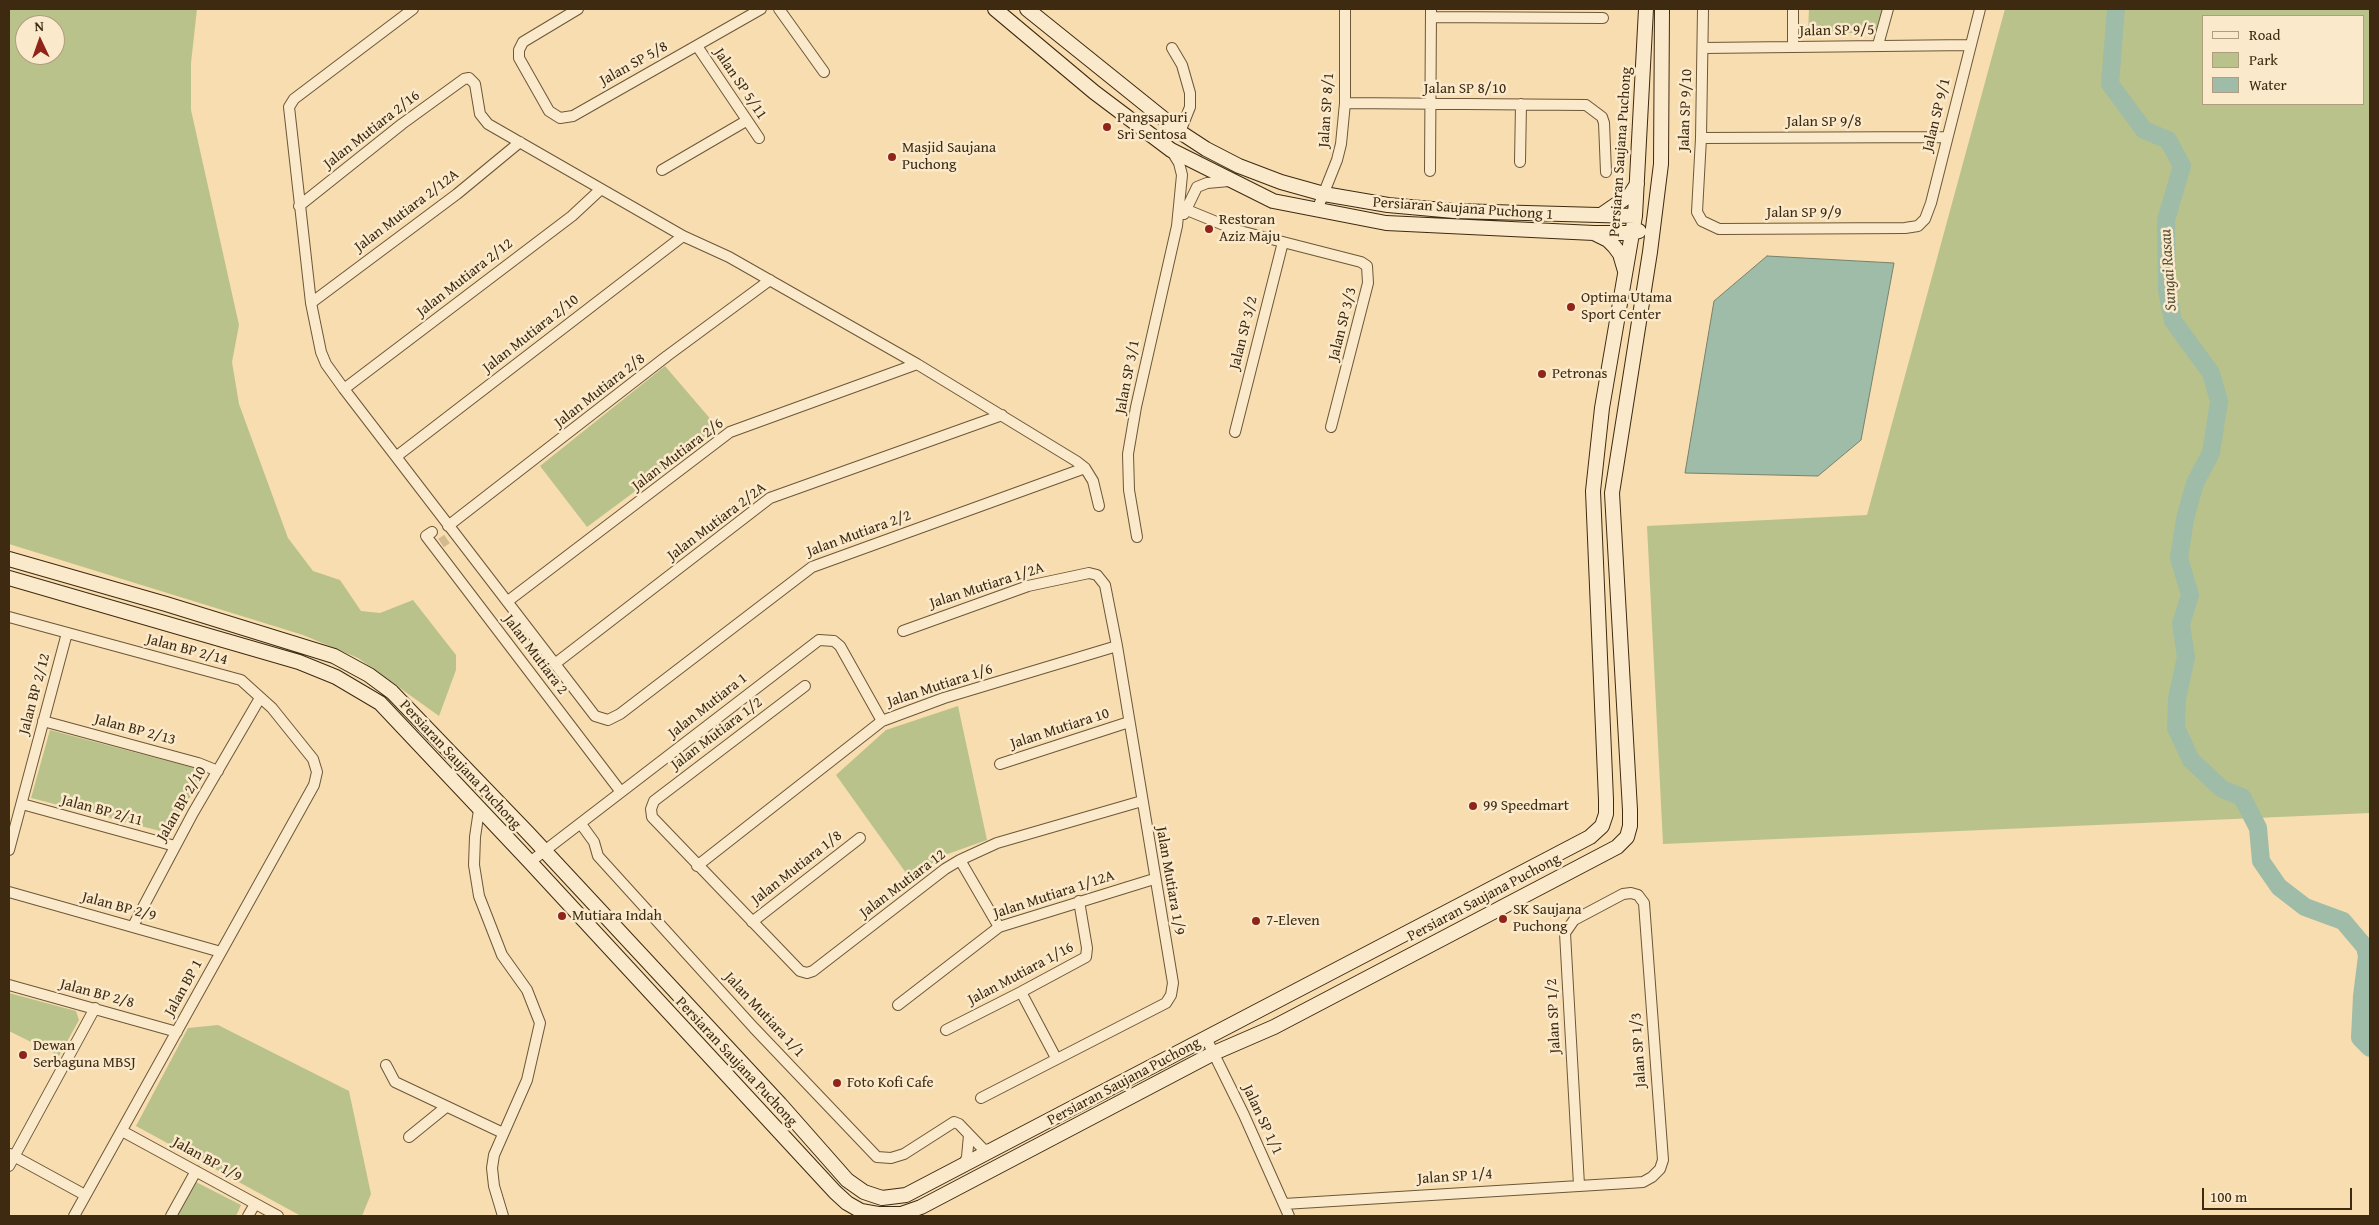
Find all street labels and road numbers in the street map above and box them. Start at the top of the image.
street label: Jalan SP 9/5 [1799,21,1875,41]
street label: Jalan SP 5/8 [597,38,671,90]
street label: Jalan SP 5/11 [710,45,770,123]
street label: Persiaran Saujana Puchong [1606,66,1636,238]
street label: Jalan SP 9/10 [1676,69,1696,151]
street label: Jalan SP 8/1 [1315,72,1339,148]
street label: Jalan SP 9/1 [1919,76,1955,154]
street label: Jalan SP 8/10 [1424,80,1506,98]
street label: Jalan Mutiara 2/16 [320,87,424,173]
street label: Jalan SP 9/8 [1786,113,1862,131]
street label: Jalan Mutiara 2/12A [351,166,463,256]
street label: Persiaran Saujana Puchong 1 [1372,194,1554,224]
street label: Jalan SP 9/9 [1766,204,1842,222]
street label: Jalan Mutiara 2/12 [413,235,517,321]
street label: Jalan SP 3/3 [1325,285,1361,363]
street label: Jalan Mutiara 2/10 [479,291,583,377]
street label: Jalan SP 3/2 [1226,294,1262,372]
street label: Jalan SP 3/1 [1112,338,1144,416]
street label: Jalan Mutiara 2/8 [551,350,649,432]
street label: Jalan Mutiara 2/6 [629,415,727,495]
street label: Jalan Mutiara 2/2A [664,479,770,565]
street label: Jalan Mutiara 2/2 [804,507,914,561]
street label: Jalan Mutiara 1/2A [928,559,1046,613]
street label: Jalan Mutiara 2 [499,611,571,699]
street label: Jalan BP 2/14 [144,631,230,669]
street label: Jalan BP 2/12 [16,651,54,737]
street label: Jalan Mutiara 1/6 [885,660,995,712]
street label: Jalan Mutiara 1 [665,670,751,742]
street label: Jalan Mutiara 1/2 [668,694,766,774]
street label: Persiaran Saujana Puchong [395,697,525,833]
street label: Jalan Mutiara 10 [1008,705,1112,753]
street label: Jalan BP 2/13 [92,711,178,749]
street label: Jalan BP 2/10 [153,763,211,845]
street label: Jalan BP 2/11 [59,792,145,830]
street label: Jalan Mutiara 1/9 [1152,825,1188,937]
street label: Jalan Mutiara 1/8 [748,827,846,909]
street label: Jalan Mutiara 12 [857,846,949,922]
street label: Persiaran Saujana Puchong [1405,850,1563,946]
street label: Jalan Mutiara 1/12A [991,867,1117,923]
street label: Jalan BP 2/9 [80,888,158,926]
street label: Jalan Mutiara 1/16 [965,939,1077,1009]
street label: Jalan BP 1 [161,957,207,1019]
street label: Jalan Mutiara 1/1 [720,969,808,1061]
street label: Jalan BP 2/8 [58,975,136,1013]
street label: Jalan SP 1/2 [1543,978,1565,1054]
street label: Persiaran Saujana Puchong [671,994,801,1130]
street label: Jalan SP 1/3 [1627,1012,1651,1088]
street label: Persiaran Saujana Puchong [1045,1034,1203,1130]
street label: Jalan SP 1/1 [1238,1082,1286,1158]
street label: Jalan BP 1/9 [169,1134,245,1186]
street label: Jalan SP 1/4 [1417,1165,1493,1189]

